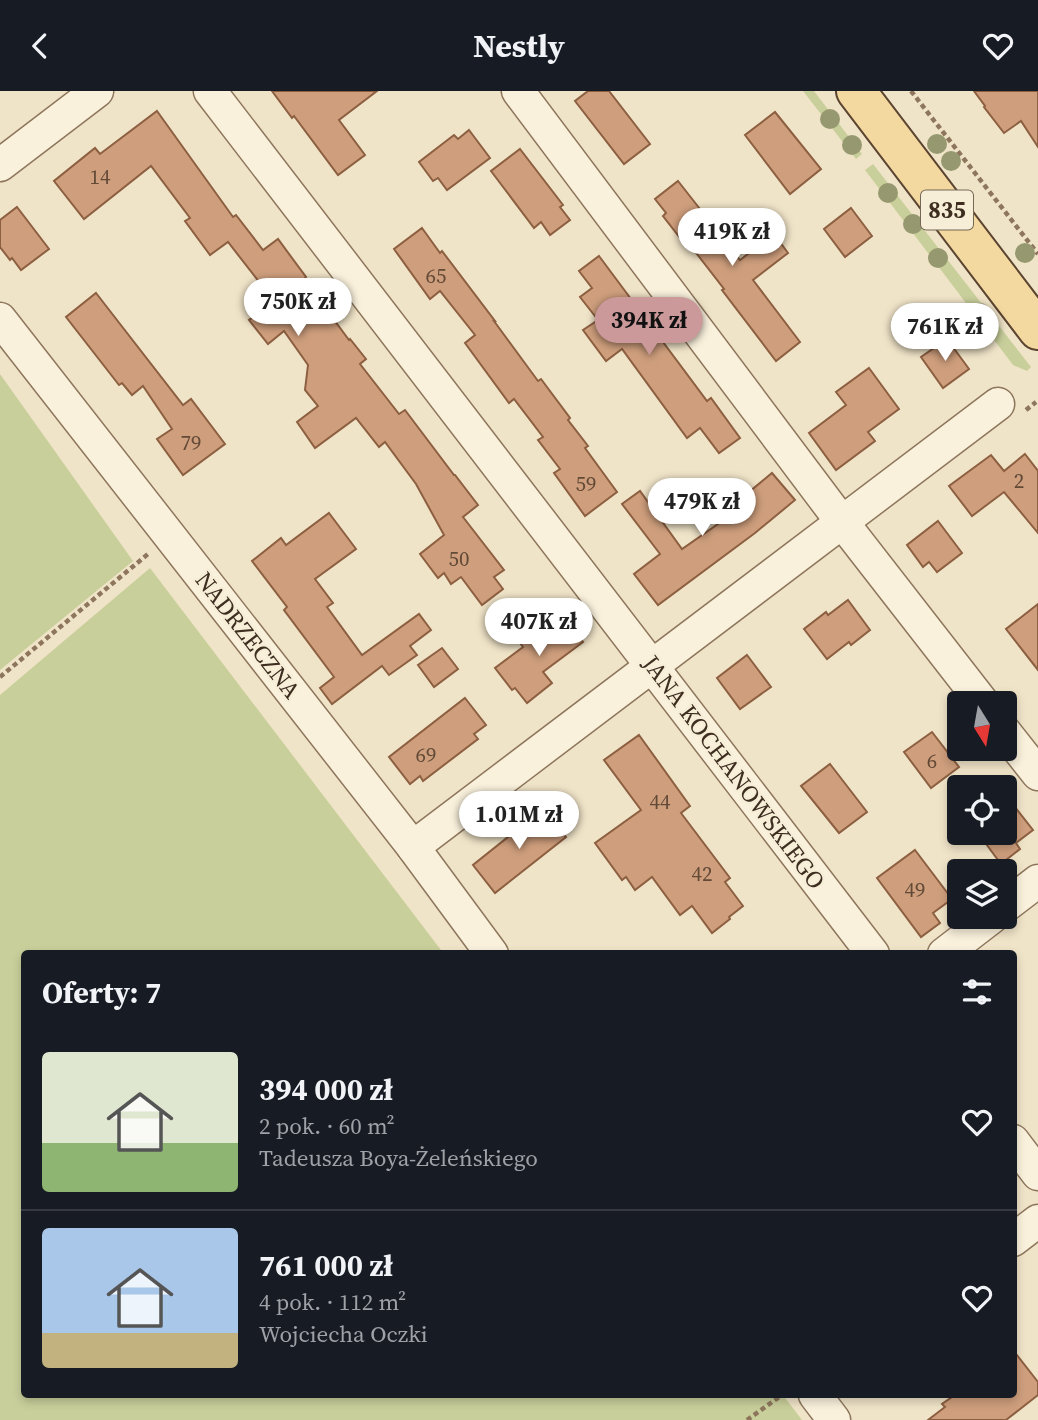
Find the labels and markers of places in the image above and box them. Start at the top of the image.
pin: 419K zł [667,209,797,268]
pin: 750K zł [233,279,363,338]
pin: 394K zł [584,297,714,357]
pin: 761K zł [880,303,1010,363]
pin: 479K zł [637,479,767,538]
pin: 407K zł [474,599,604,658]
pin: 1.01M zł [447,791,591,851]

